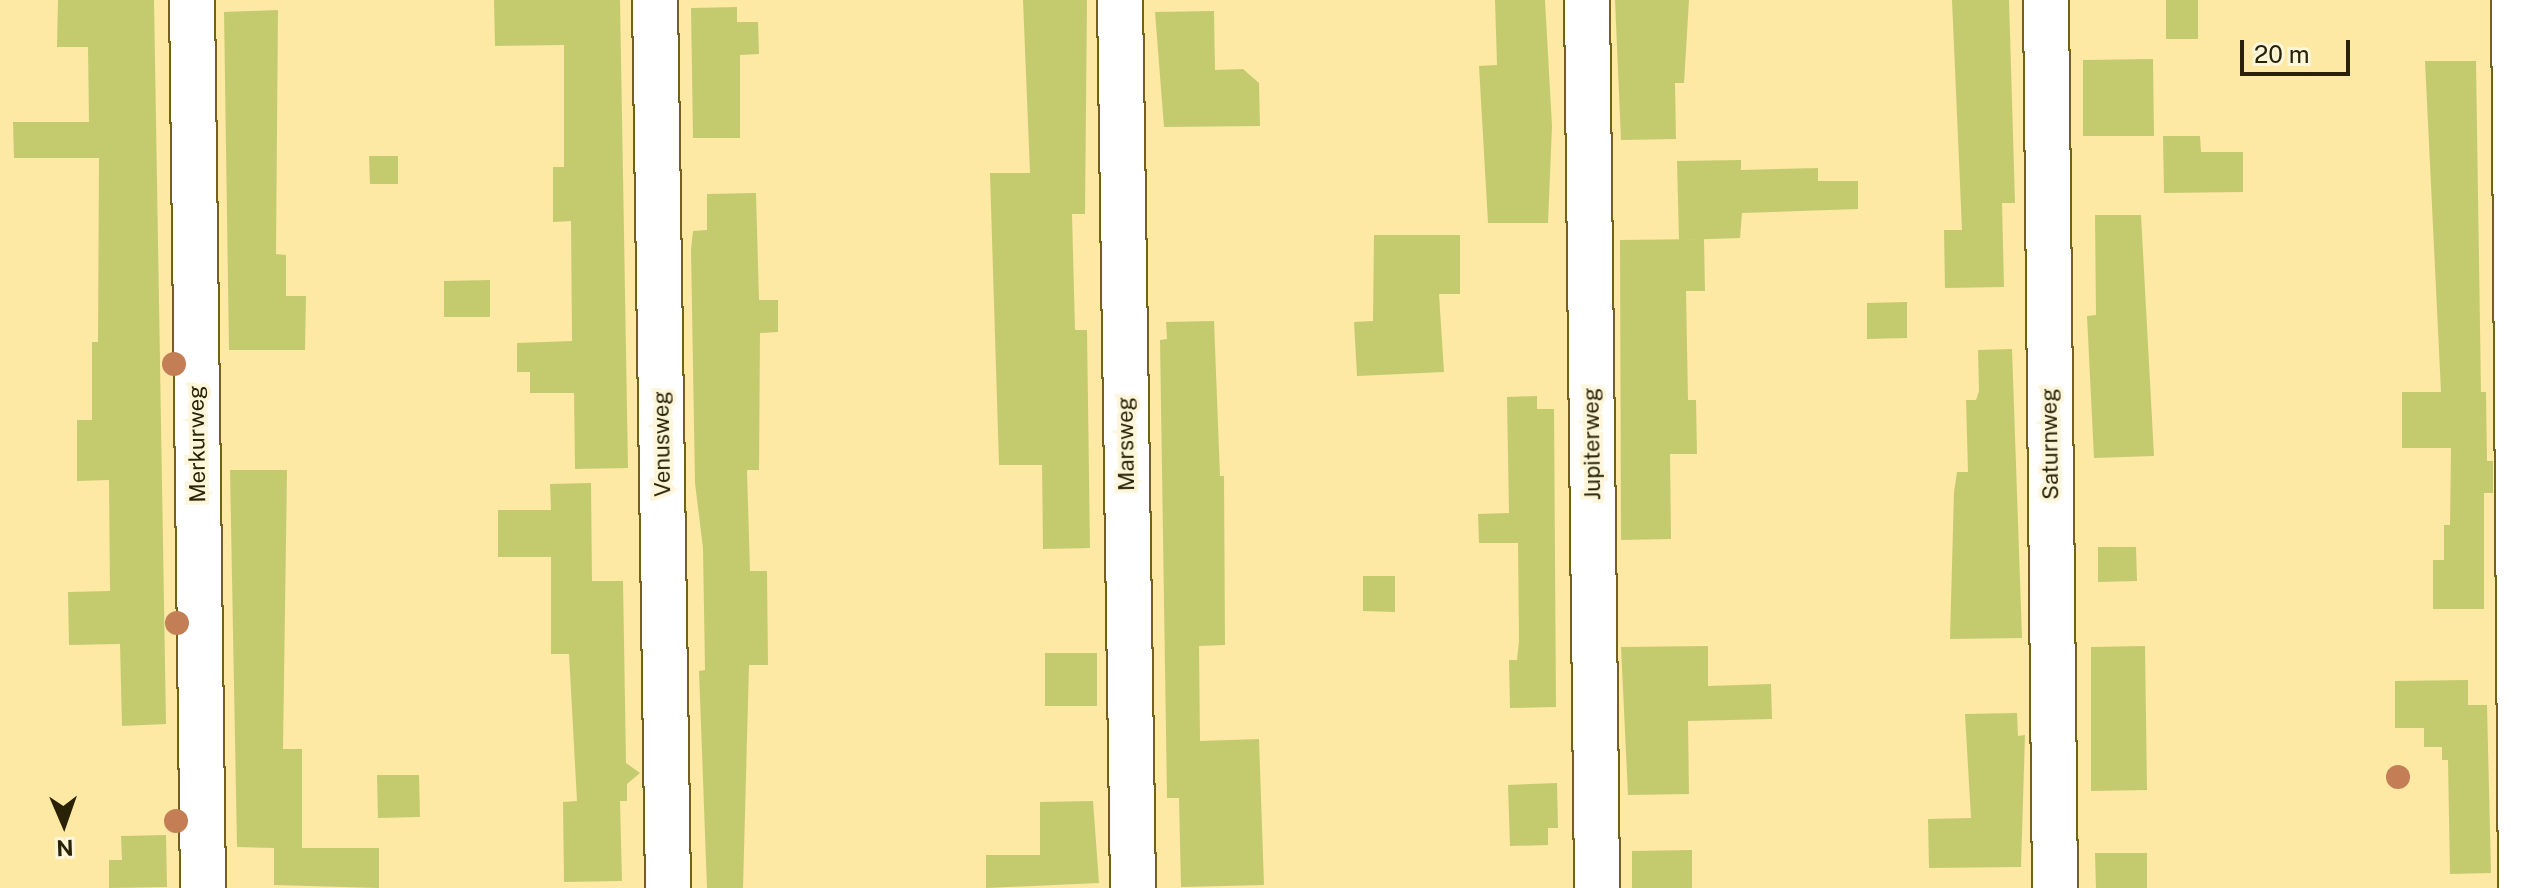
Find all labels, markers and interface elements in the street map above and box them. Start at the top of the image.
scale bar [2244,24,2354,74]
text: 20 m [2254,40,2310,68]
street label: Merkurweg [183,385,211,503]
street label: Jupiterweg [1578,387,1606,501]
street label: Saturnweg [2036,388,2064,500]
street label: Venusweg [648,391,676,497]
street label: Marsweg [1112,397,1140,491]
north arrow [24,784,104,864]
text: N [56,835,74,861]

